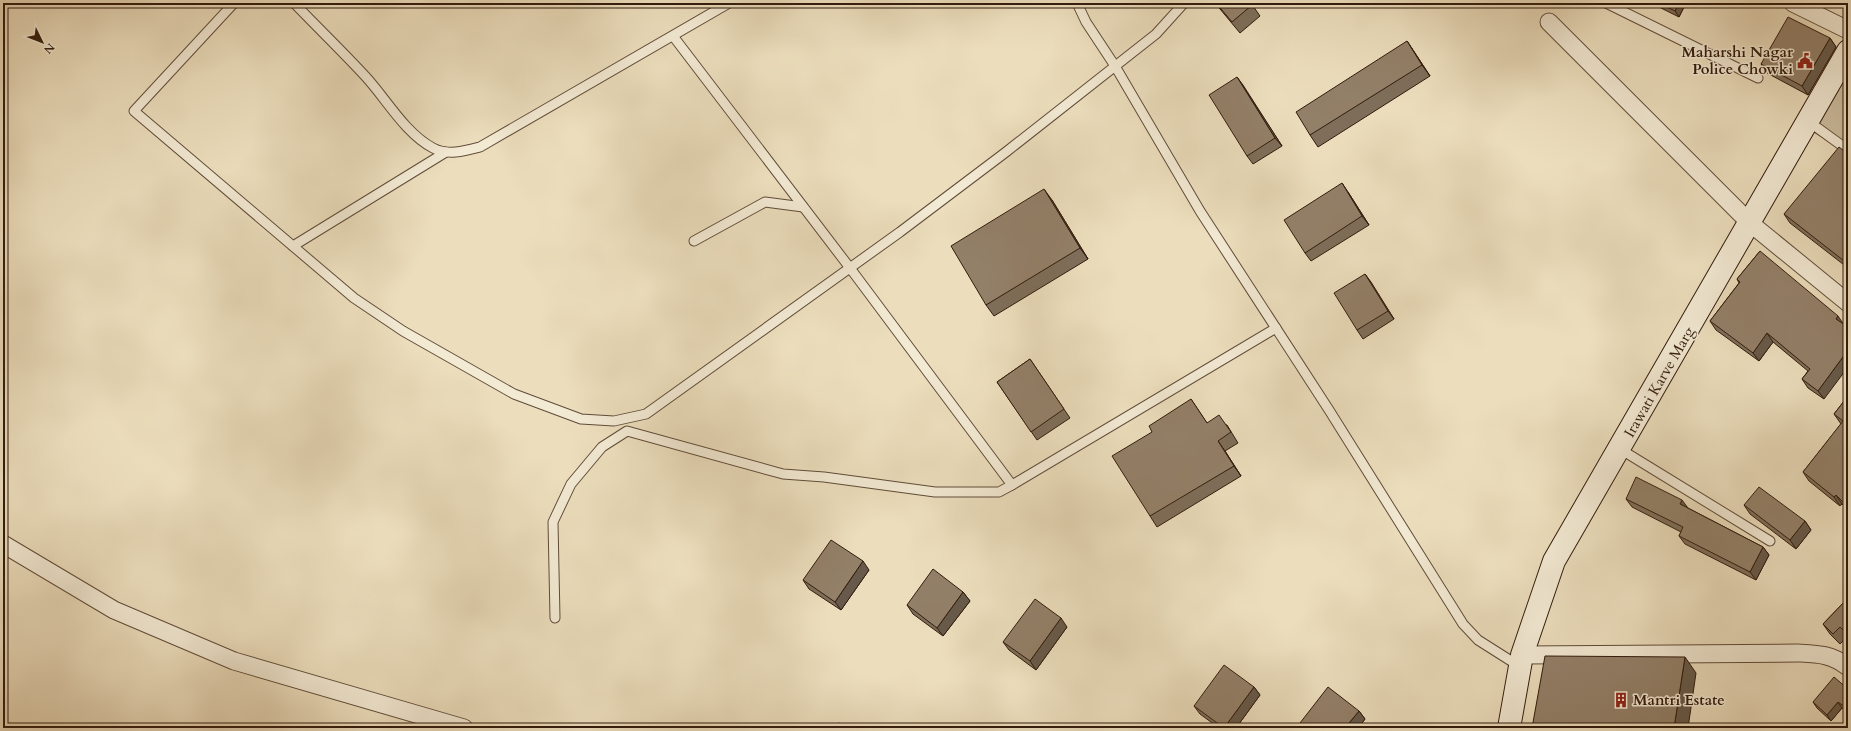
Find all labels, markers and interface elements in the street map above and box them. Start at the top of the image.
north arrow [22,22,62,62]
text: N [40,40,58,57]
place label: Maharshi Nagar Police Chowki [1682,42,1794,79]
public building icon: Maharshi Nagar Police Chowki [1796,52,1814,70]
street label: Irawati Karve Marg [1619,323,1699,441]
place label: Mantri Estate [1633,690,1725,710]
building icon: Mantri Estate [1612,691,1630,709]

